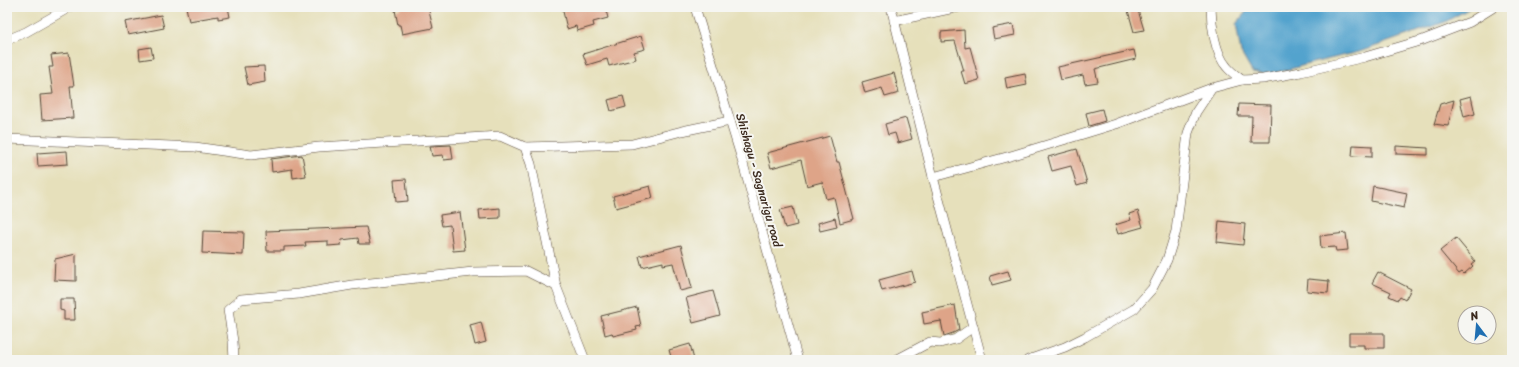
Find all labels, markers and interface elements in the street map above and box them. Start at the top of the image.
street label: Shishagu - Sagnarigu road [729,110,789,250]
north arrow [1457,305,1497,345]
text: N [1467,306,1481,326]

